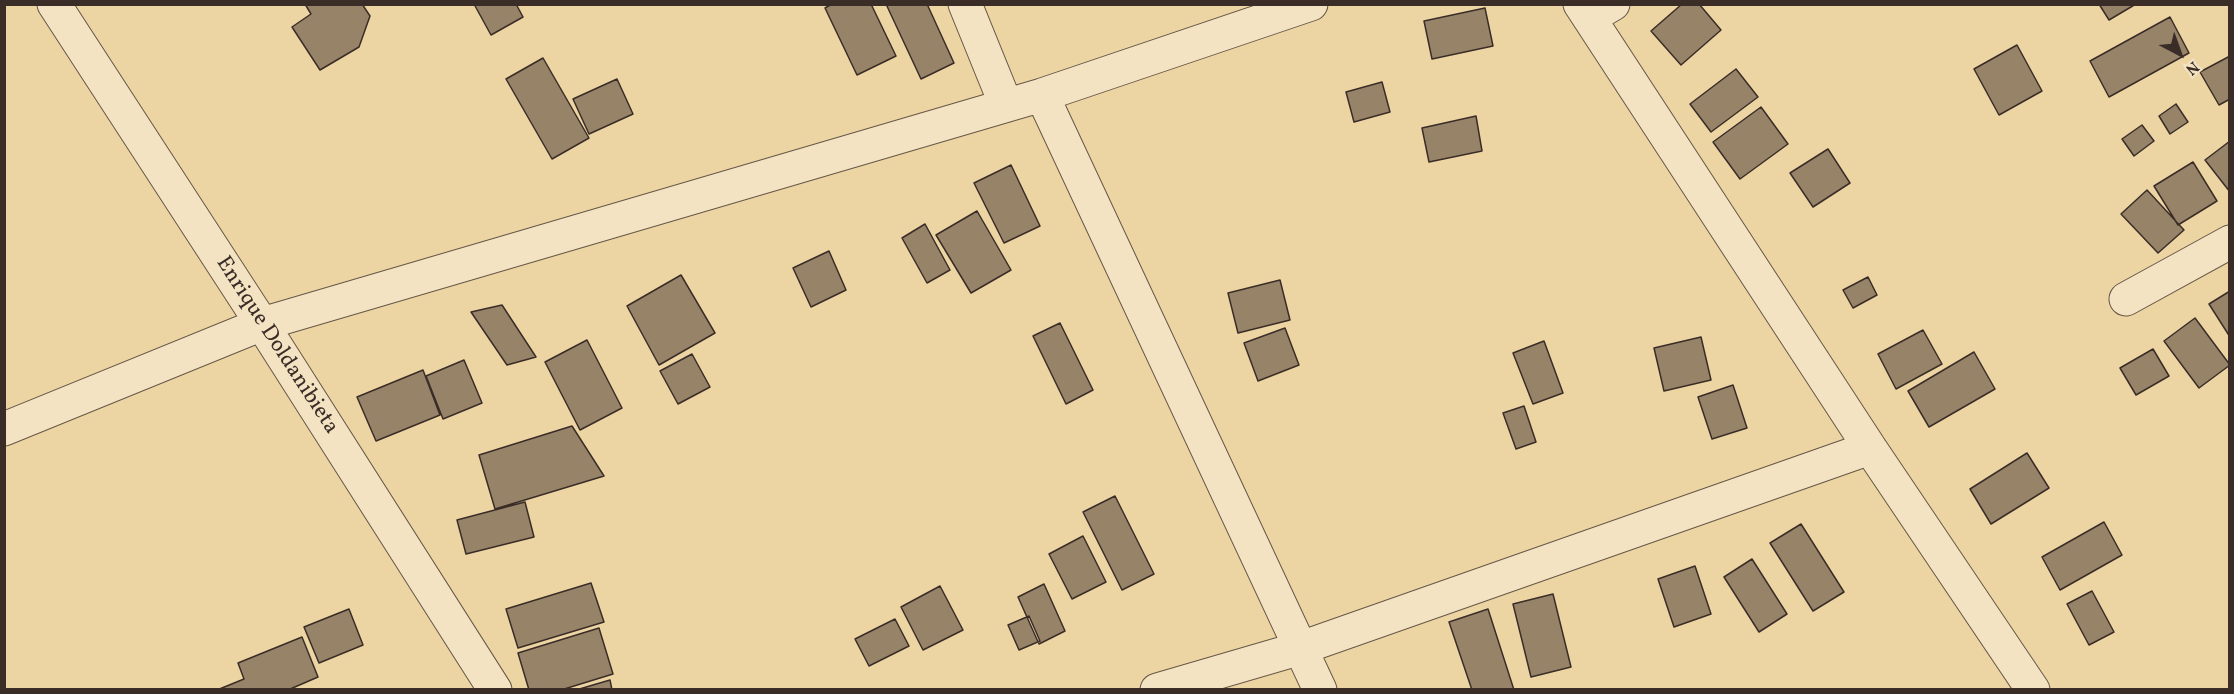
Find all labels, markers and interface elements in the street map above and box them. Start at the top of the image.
north arrow [2150,24,2210,84]
text: N [2180,55,2203,80]
street label: Enrique Doldanibieta [209,252,343,440]

